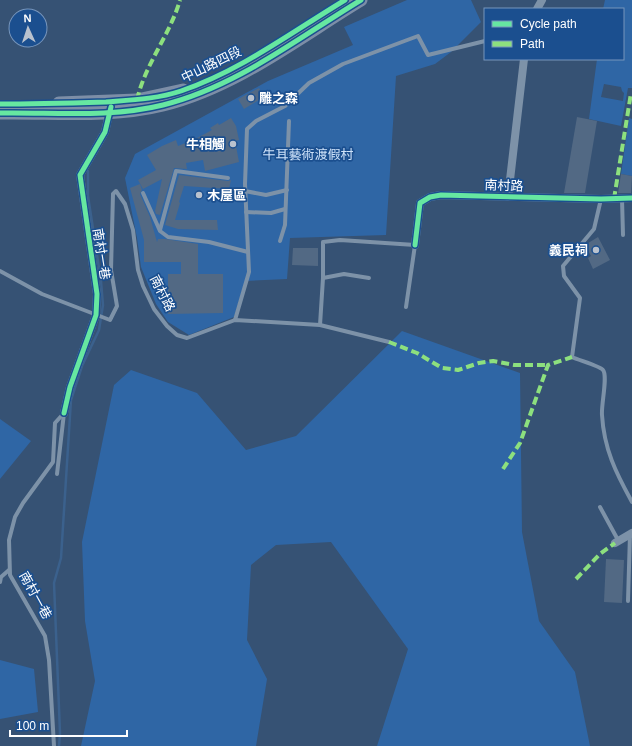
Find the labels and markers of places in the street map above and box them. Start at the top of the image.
place label: 雕之森 [259,91,298,106]
marker: 雕之森 [246,93,256,103]
place label: 牛相觸 [186,137,225,152]
marker: 牛相觸 [228,139,238,149]
place label: 木屋區 [207,188,246,203]
marker: 木屋區 [194,190,204,200]
place label: 義民祠 [549,243,588,258]
marker: 義民祠 [591,245,601,255]

